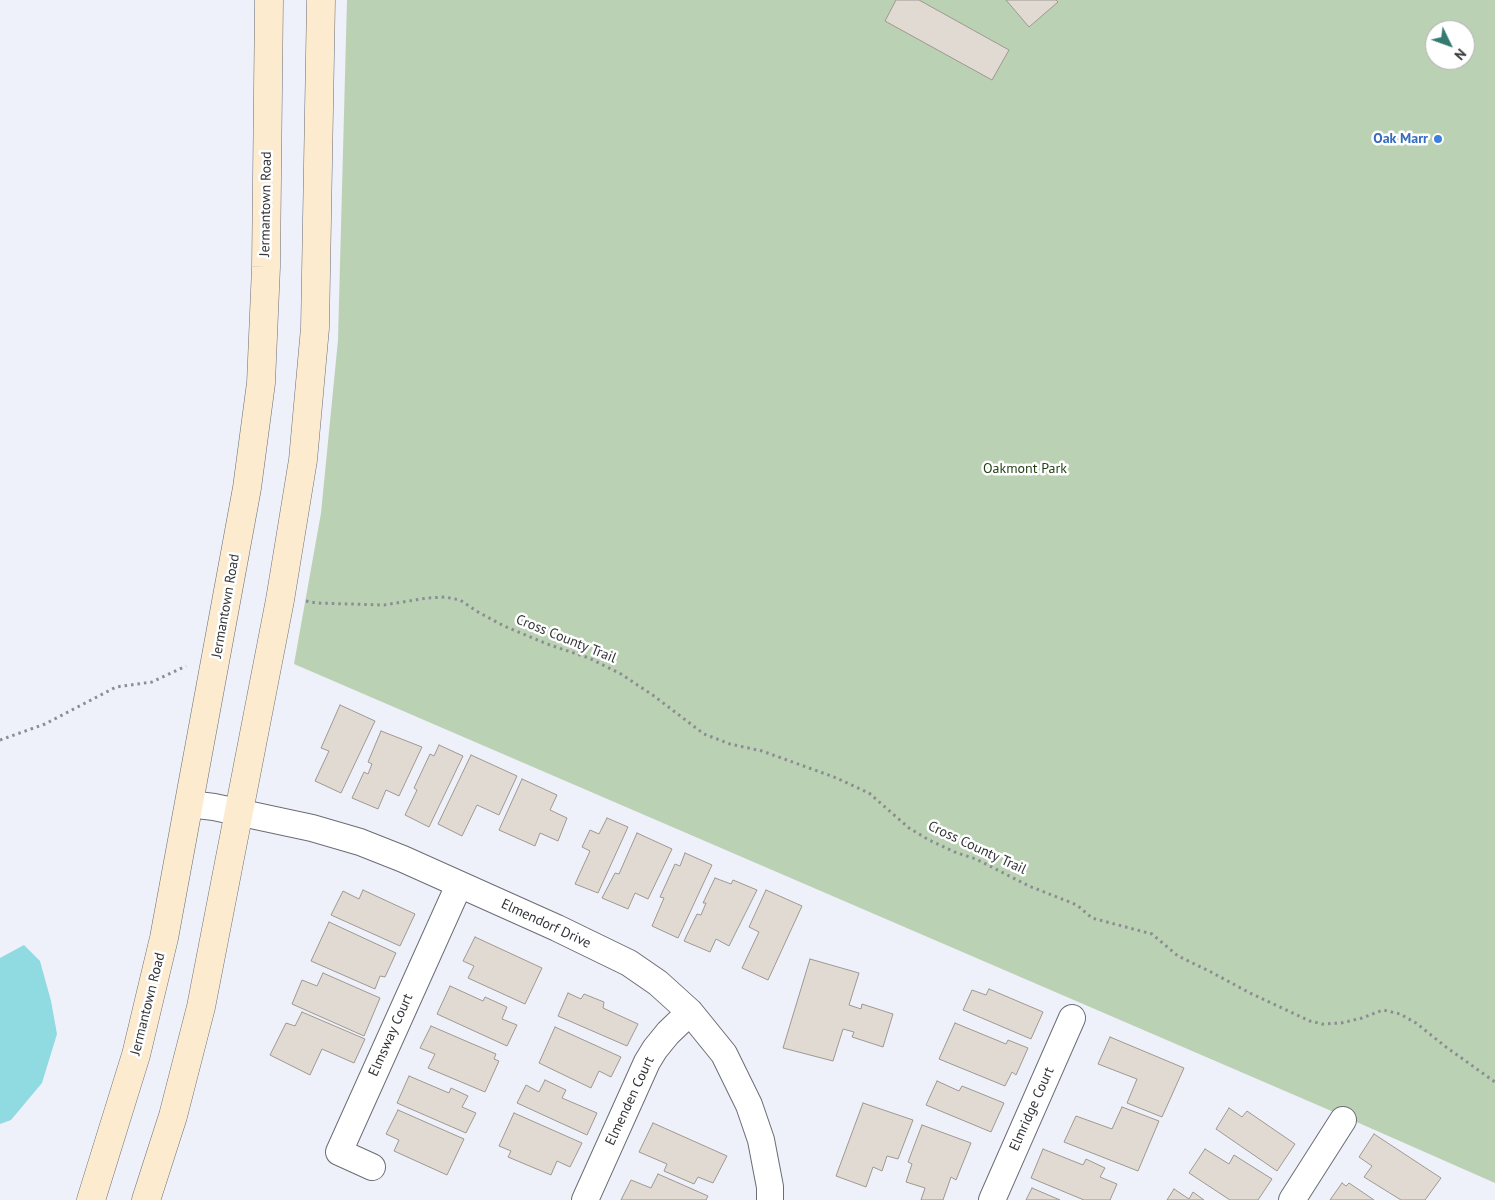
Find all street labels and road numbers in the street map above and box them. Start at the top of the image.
street label: Jermantown Road [257,151,275,257]
street label: Jermantown Road [209,553,243,659]
street label: Cross County Trail [513,611,619,667]
street label: Cross County Trail [925,818,1029,878]
street label: Elmendorf Drive [498,896,594,952]
street label: Jermantown Road [127,951,169,1057]
street label: Elmsway Court [365,991,417,1079]
street label: Elmenden Court [602,1054,658,1148]
street label: Elmridge Court [1006,1065,1058,1153]

